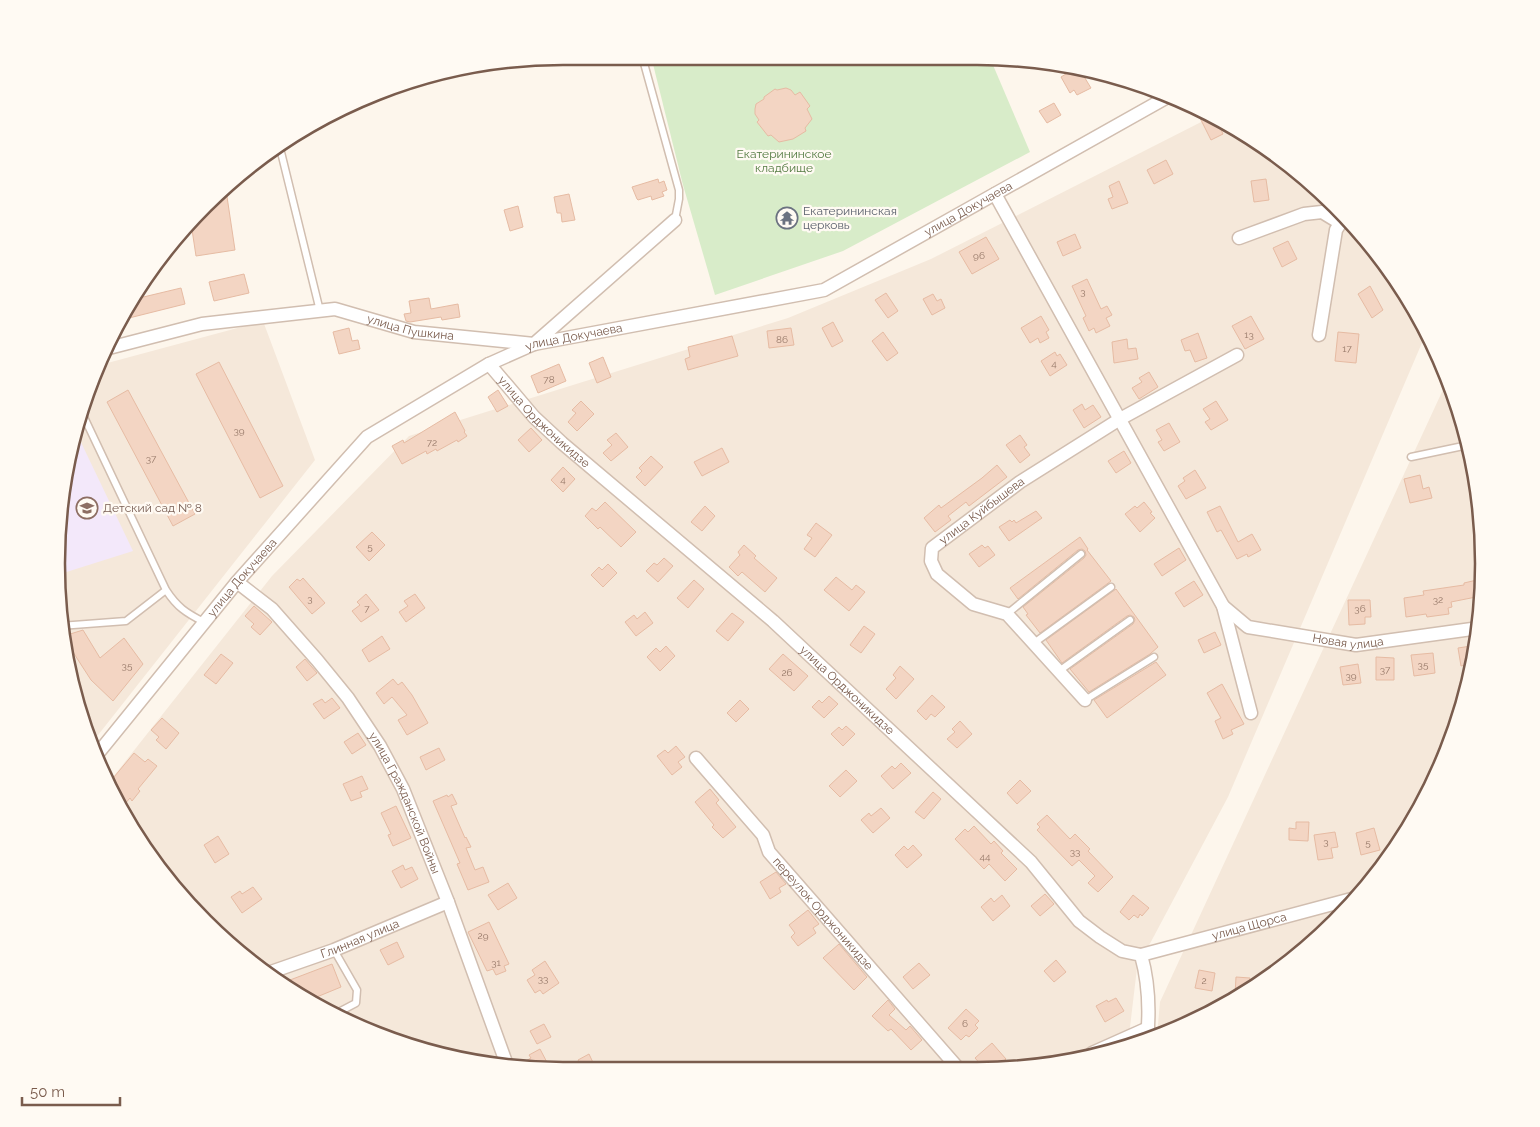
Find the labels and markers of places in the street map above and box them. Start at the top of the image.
place label: Екатерининская церковь [803,204,897,232]
temple icon: Екатерининская церковь [775,206,799,230]
school or university icon: Детский сад № 8 [75,496,99,520]
place label: Детский сад № 8 [103,501,202,515]

